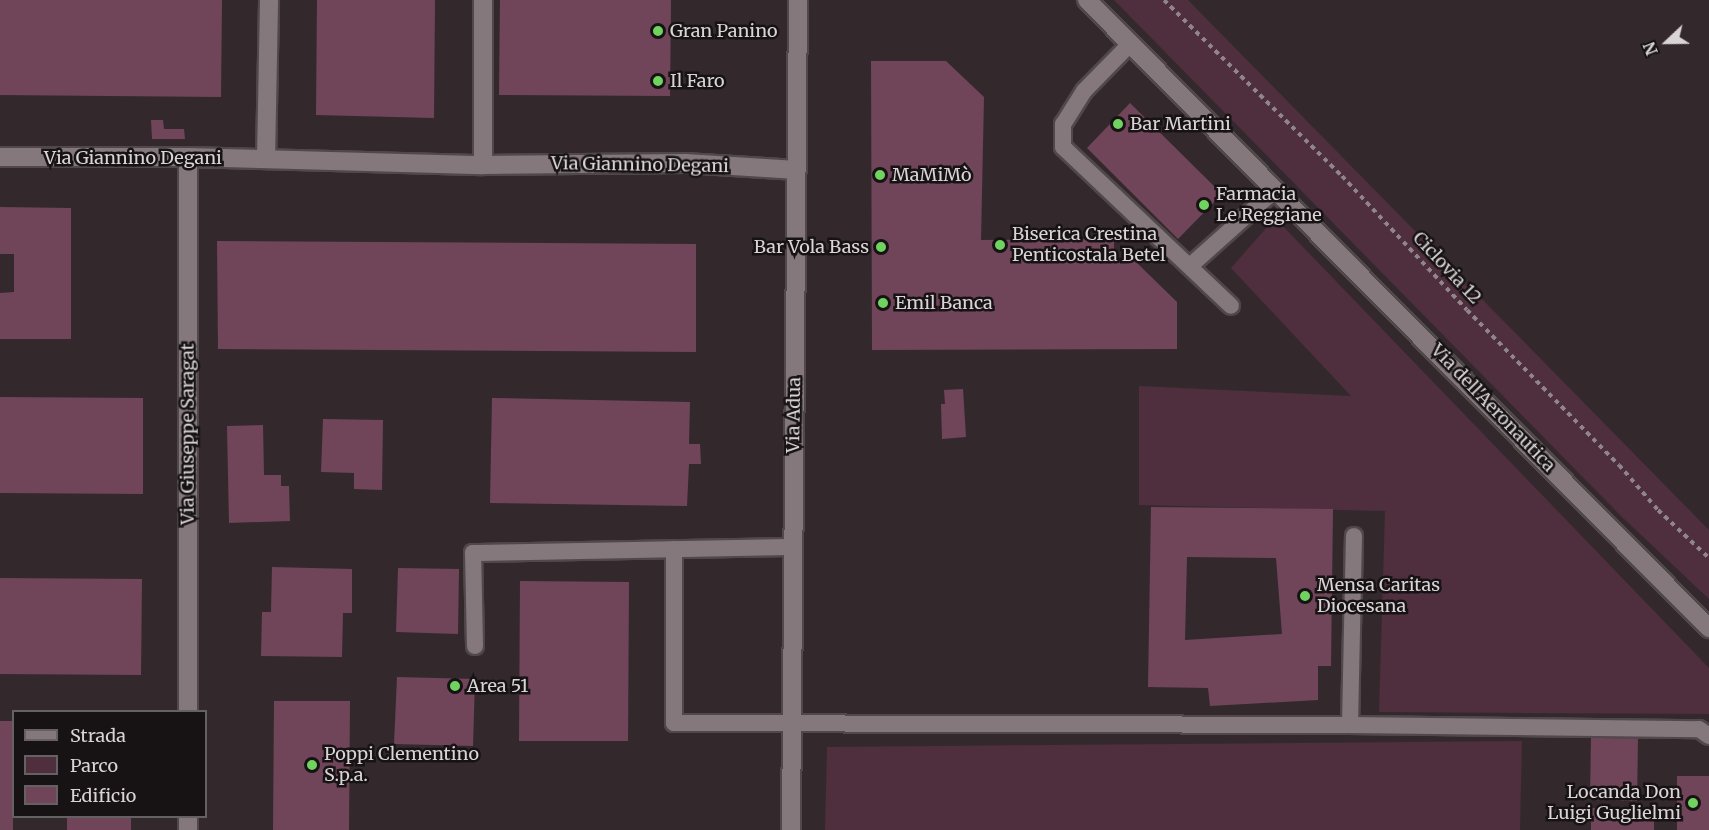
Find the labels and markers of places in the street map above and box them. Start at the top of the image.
place label: Gran Panino [670,20,778,42]
marker: Gran Panino [651,24,665,38]
place label: Il Faro [670,70,725,92]
marker: Il Faro [651,74,665,88]
place label: Bar Martini [1130,113,1231,135]
marker: Bar Martini [1111,117,1125,131]
place label: MaMiMò [892,164,971,186]
marker: MaMiMò [873,168,887,182]
place label: Farmacia Le Reggiane [1216,184,1322,226]
marker: Farmacia Le Reggiane [1197,198,1211,212]
place label: Biserica Crestina Penticostala Betel [1012,224,1165,266]
place label: Bar Vola Bass [754,236,869,258]
marker: Biserica Crestina Penticostala Betel [993,238,1007,252]
marker: Bar Vola Bass [874,240,888,254]
place label: Emil Banca [895,292,993,314]
marker: Emil Banca [876,296,890,310]
place label: Mensa Caritas Diocesana [1317,575,1440,618]
marker: Mensa Caritas Diocesana [1298,589,1312,603]
place label: Area 51 [467,675,528,697]
marker: Area 51 [448,679,462,693]
place label: Poppi Clementino S.p.a. [324,744,479,786]
marker: Poppi Clementino S.p.a. [305,758,319,772]
place label: Locanda Don Luigi Guglielmi [1547,782,1681,824]
marker: Locanda Don Luigi Guglielmi [1686,796,1700,810]

